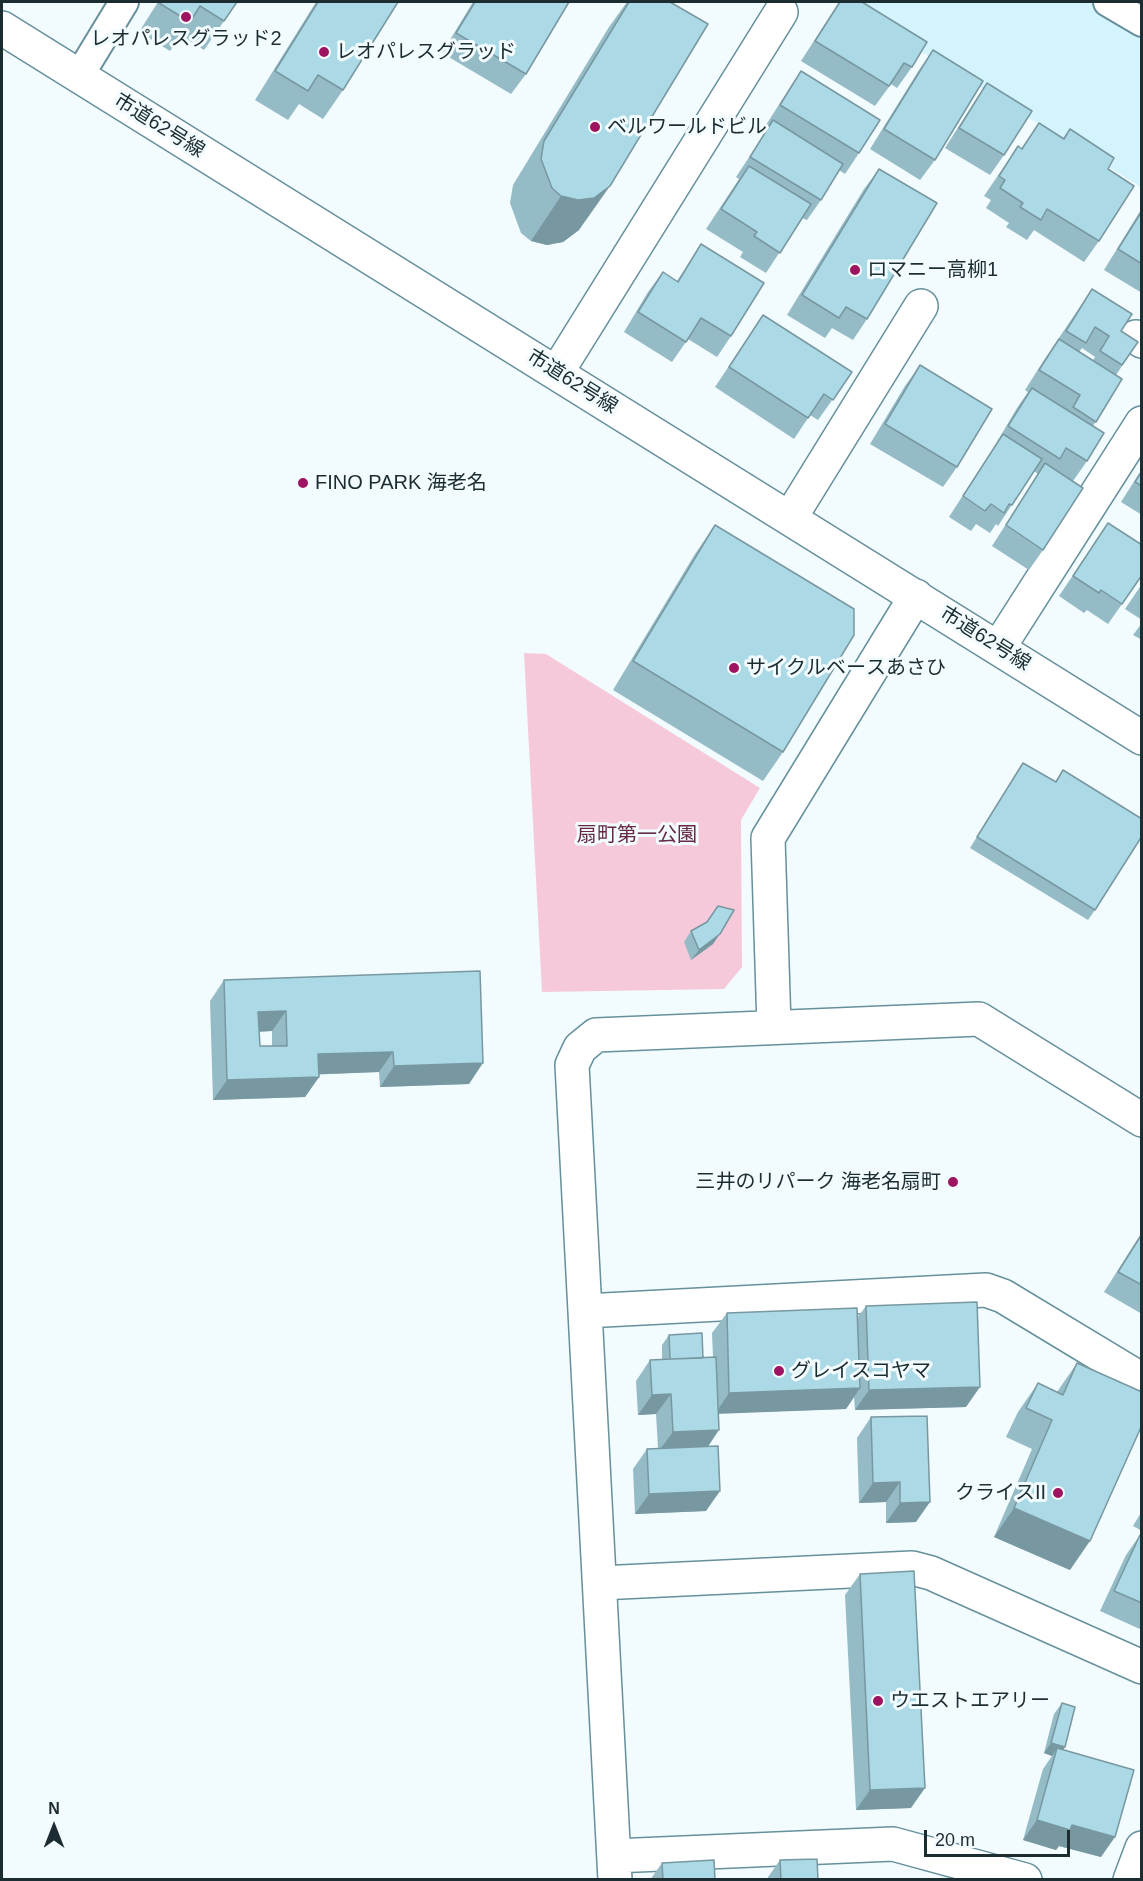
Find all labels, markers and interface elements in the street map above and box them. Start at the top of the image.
marker: レオパレスグラッド2 [179,10,193,24]
place label: レオパレスグラッド2 [90,27,282,51]
place label: レオパレスグラッド [336,40,516,64]
marker: レオパレスグラッド [317,45,331,59]
street label: 市道62号線 [109,89,209,163]
place label: ベルワールドビル [607,115,767,139]
marker: ベルワールドビル [588,120,602,134]
place label: ロマニー高柳1 [867,258,998,282]
marker: ロマニー高柳1 [848,263,862,277]
street label: 市道62号線 [522,345,622,419]
place label: FINO PARK 海老名 [315,471,487,495]
marker: FINO PARK 海老名 [296,476,310,490]
street label: 市道62号線 [935,602,1035,676]
place label: サイクルベースあさひ [746,656,946,680]
marker: サイクルベースあさひ [727,661,741,675]
park label: 扇町第一公園 [577,823,697,847]
place label: 三井のリパーク 海老名扇町 [695,1170,941,1194]
marker: 三井のリパーク 海老名扇町 [946,1175,960,1189]
place label: グレイスコヤマ [791,1359,931,1383]
marker: グレイスコヤマ [772,1364,786,1378]
place label: クライスII [955,1481,1046,1505]
marker: クライスII [1051,1486,1065,1500]
place label: ウエストエアリー [890,1689,1050,1713]
marker: ウエストエアリー [871,1694,885,1708]
north arrow [24,1797,84,1857]
text: N [48,1800,60,1817]
scale bar [927,1818,1072,1856]
text: 20 m [935,1830,975,1850]

